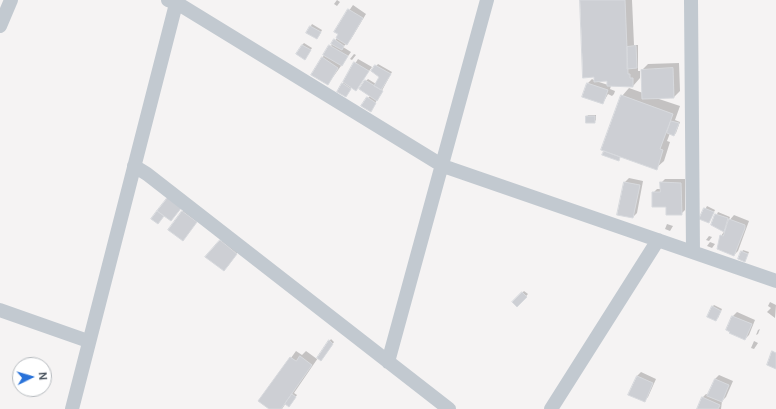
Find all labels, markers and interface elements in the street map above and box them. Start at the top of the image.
north arrow [12,357,52,397]
text: N [36,371,50,381]

